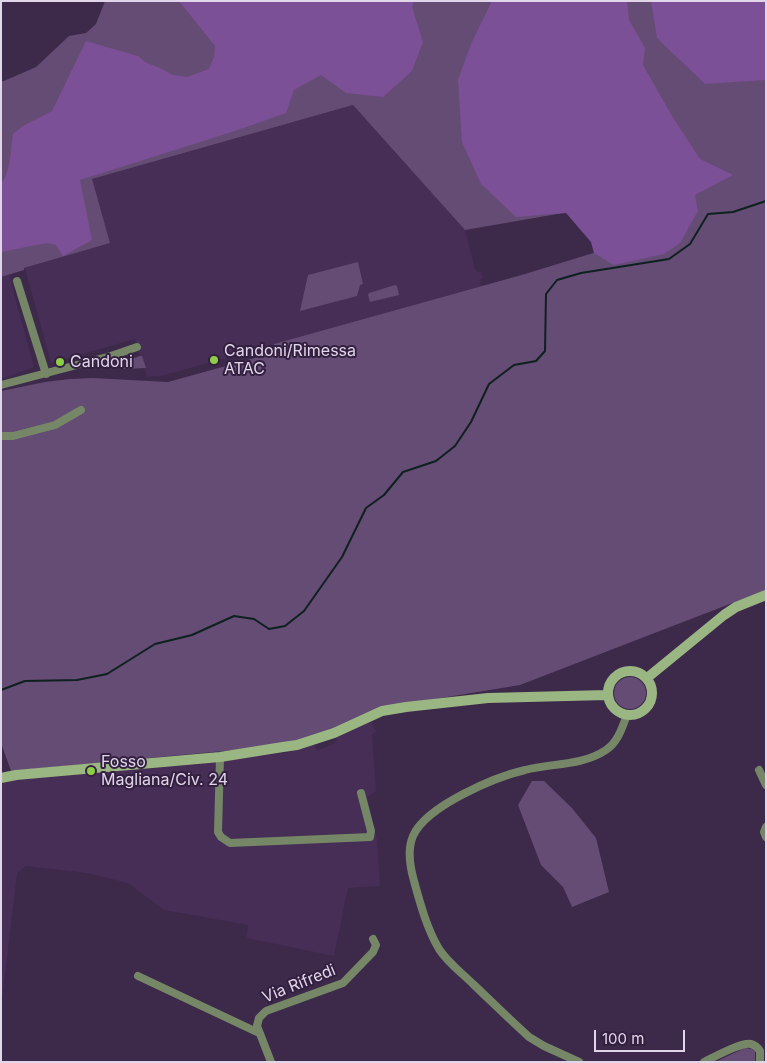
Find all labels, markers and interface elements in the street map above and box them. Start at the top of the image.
place label: Candoni/Rimessa ATAC [224,341,356,379]
place label: Candoni [70,352,133,372]
marker: Candoni/Rimessa ATAC [208,354,220,366]
marker: Candoni [54,356,66,368]
place label: Fosso Magliana/Civ. 24 [101,752,228,790]
marker: Fosso Magliana/Civ. 24 [85,765,97,777]
street label: Via Rifredi [260,961,338,1007]
scale bar [597,1020,688,1052]
text: 100 m [602,1029,644,1048]

